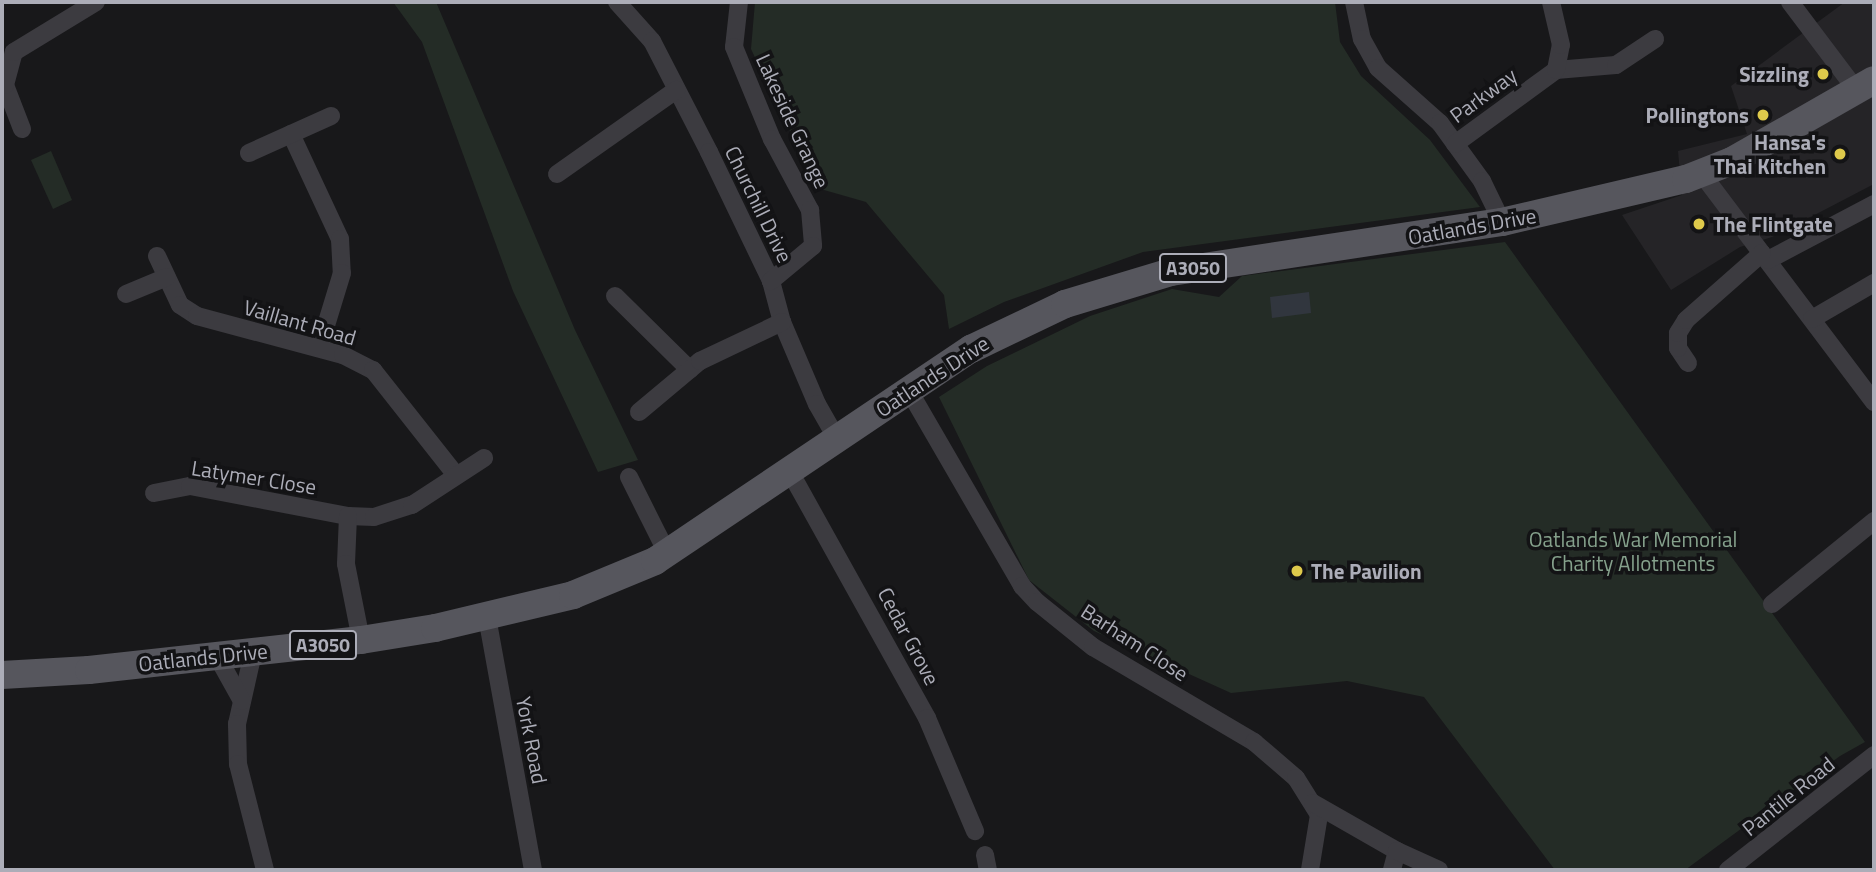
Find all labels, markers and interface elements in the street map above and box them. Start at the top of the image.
street label: Lakeside Grange [751,50,835,192]
place label: Sizzling [1739,61,1809,87]
street label: Parkway [1445,62,1521,128]
marker: Sizzling [1815,66,1831,82]
place label: Pollingtons [1646,102,1749,128]
marker: Pollingtons [1755,107,1771,123]
place label: Hansa's Thai Kitchen [1714,129,1826,179]
street label: Churchill Drive [720,142,798,266]
marker: Hansa's Thai Kitchen [1832,146,1848,162]
street label: Oatlands Drive [1406,202,1538,250]
place label: The Flintgate [1713,211,1833,237]
marker: The Flintgate [1691,216,1707,232]
road number: A3050 [1158,252,1228,284]
street label: Vaillant Road [241,294,359,350]
street label: Oatlands Drive [871,330,993,422]
street label: Latymer Close [190,455,318,499]
park label: Oatlands War Memorial Charity Allotments [1529,526,1737,576]
place label: The Pavilion [1311,558,1422,584]
marker: The Pavilion [1289,563,1305,579]
street label: Cedar Grove [873,583,945,689]
street label: Barham Close [1077,598,1193,686]
road number: A3050 [288,630,358,660]
street label: Oatlands Drive [137,638,269,676]
street label: York Road [511,694,553,786]
street label: Pantile Road [1737,751,1839,841]

